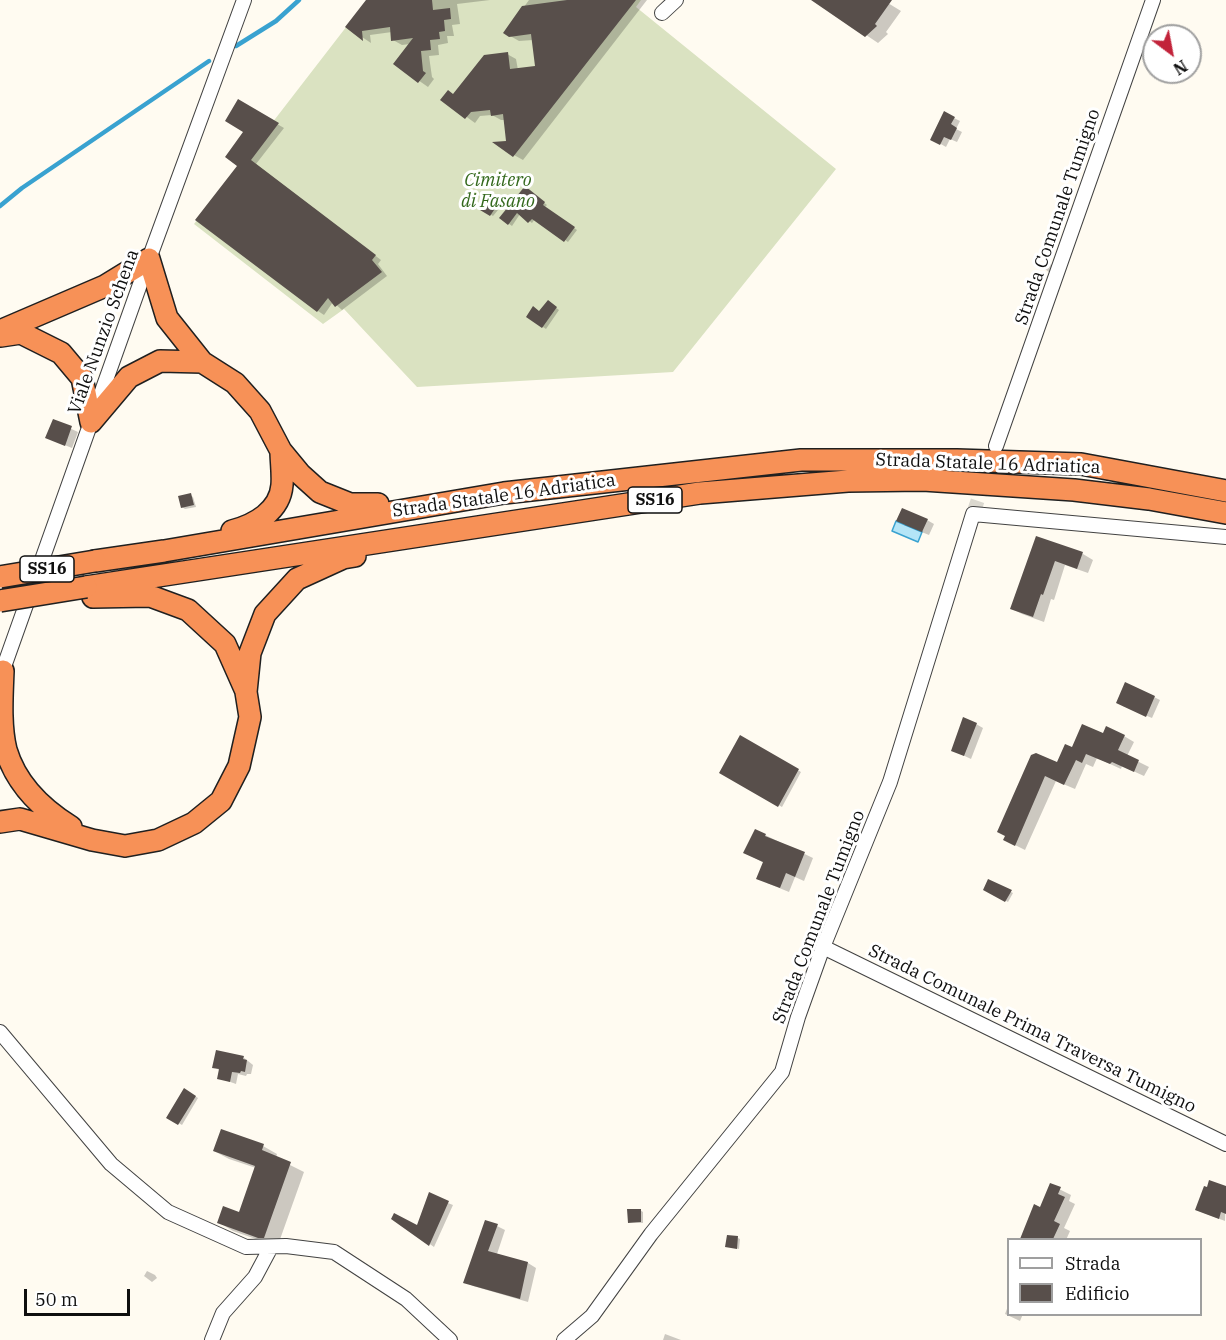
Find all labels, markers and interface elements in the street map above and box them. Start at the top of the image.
north arrow [1142,24,1202,84]
text: N [1170,56,1191,79]
street label: Strada Comunale Tumigno [1011,106,1105,328]
park label: Cimitero di Fasano [461,170,535,213]
street label: Viale Nunzio Schena [64,246,144,418]
street label: Strada Statale 16 Adriatica [875,449,1101,479]
street label: Strada Statale 16 Adriatica [391,470,617,522]
road number: SS16 [628,487,682,513]
road number: SS16 [20,556,74,582]
street label: Strada Comunale Tumigno [768,807,870,1027]
street label: Strada Comunale Prima Traversa Tumigno [865,940,1199,1118]
legend [1007,1238,1202,1316]
text: Strada [1065,1252,1121,1275]
scale bar [27,1277,134,1315]
text: Edificio [1065,1282,1129,1305]
text: 50 m [35,1288,78,1311]

